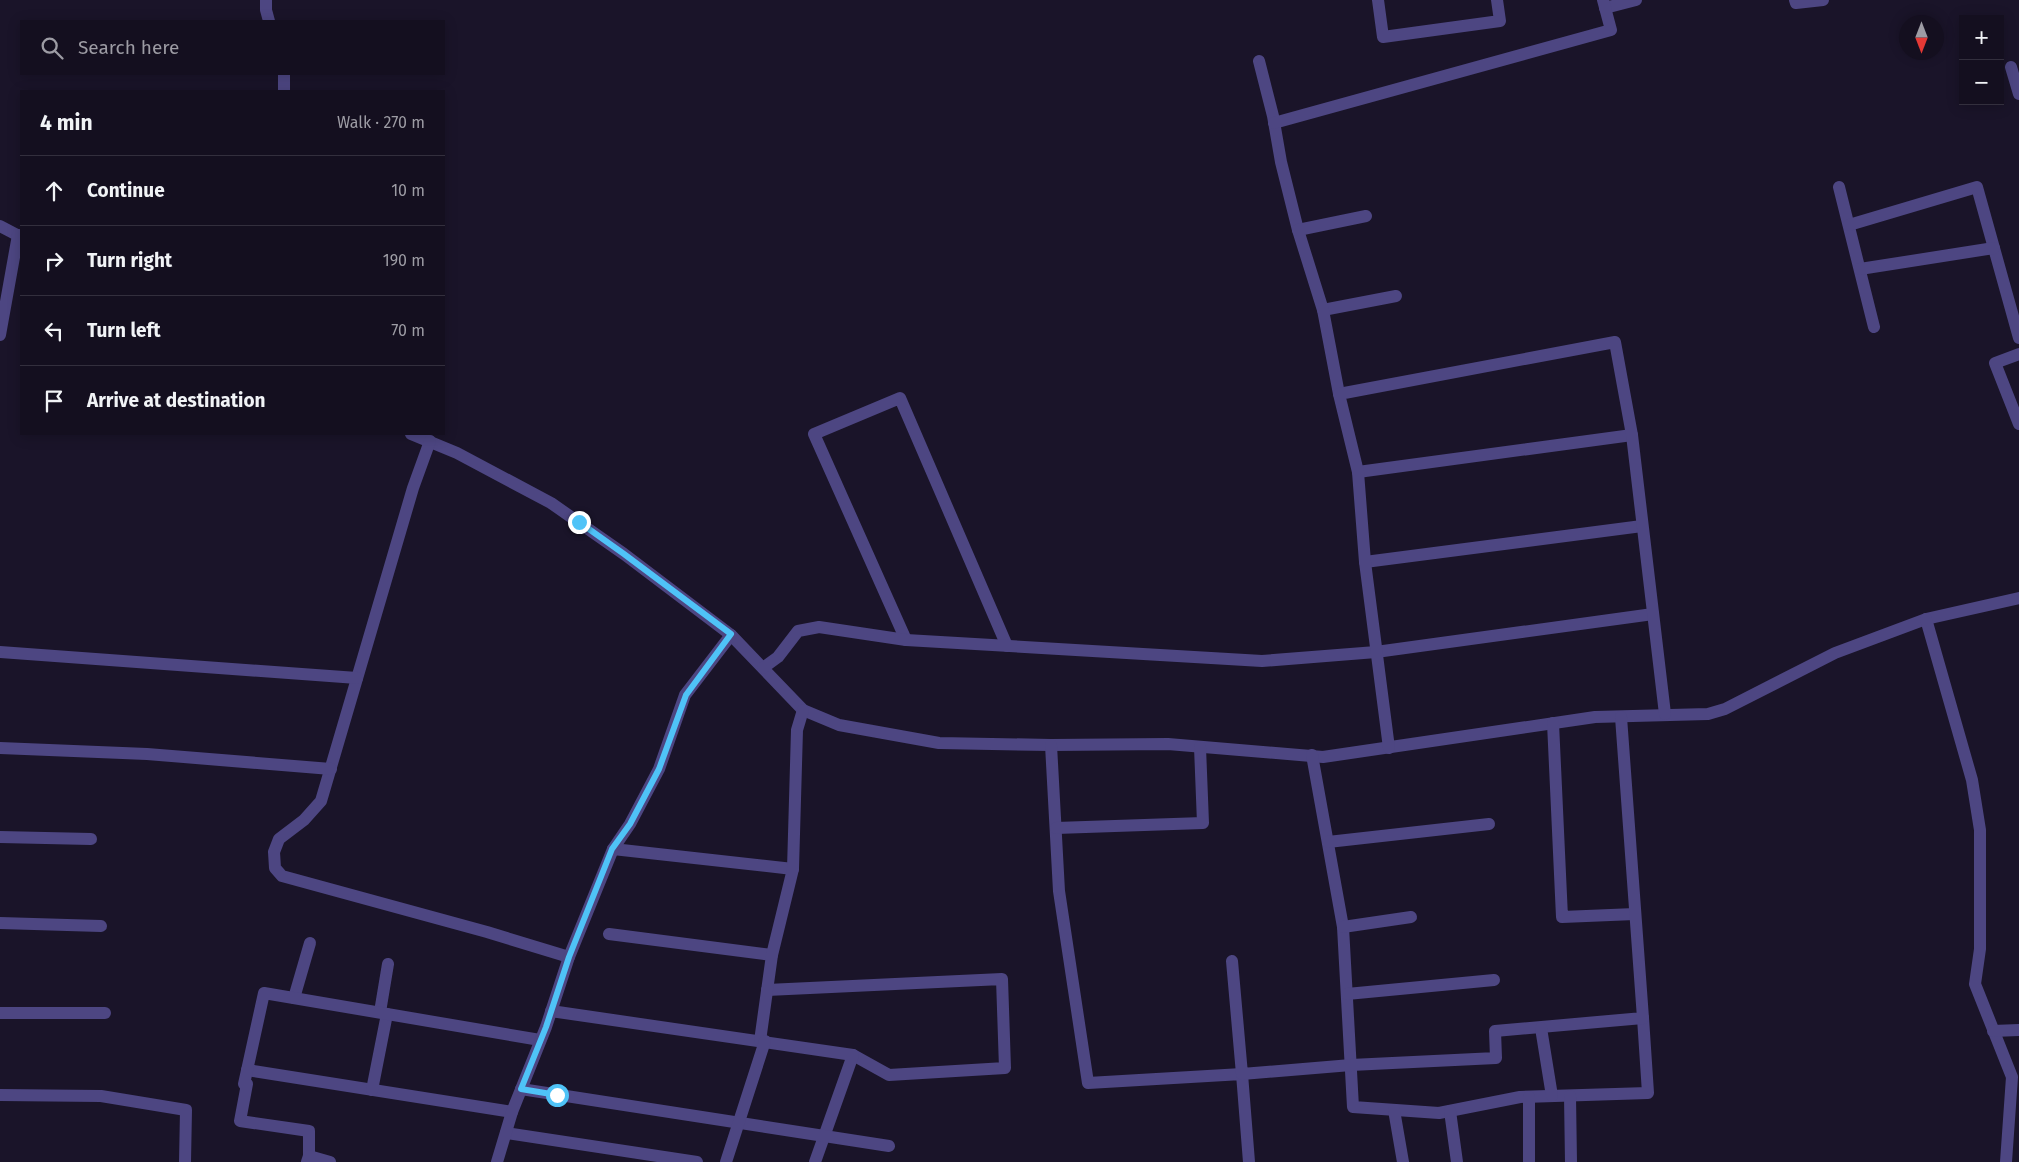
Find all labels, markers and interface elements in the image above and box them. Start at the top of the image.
north arrow [1899,15,1944,60]
map controls [1959,15,2004,105]
button: + [1959,15,2004,60]
search box [20,20,445,75]
icon: search [38,34,66,62]
text: Search here [78,36,179,59]
button: − [1959,60,2004,105]
text: 4 min [40,110,93,136]
text: Walk · 270 m [337,113,425,132]
icon: ahead [40,177,68,205]
text: Continue [87,179,165,202]
text: 10 m [391,181,425,200]
icon: right [40,247,68,275]
text: Turn right [87,249,172,272]
text: 190 m [383,251,425,270]
icon: left [40,317,68,345]
text: Turn left [87,319,161,342]
text: 70 m [391,321,425,340]
icon: arrive [40,387,68,415]
text: Arrive at destination [87,389,266,412]
route end [568,511,591,534]
route start [546,1084,569,1107]

